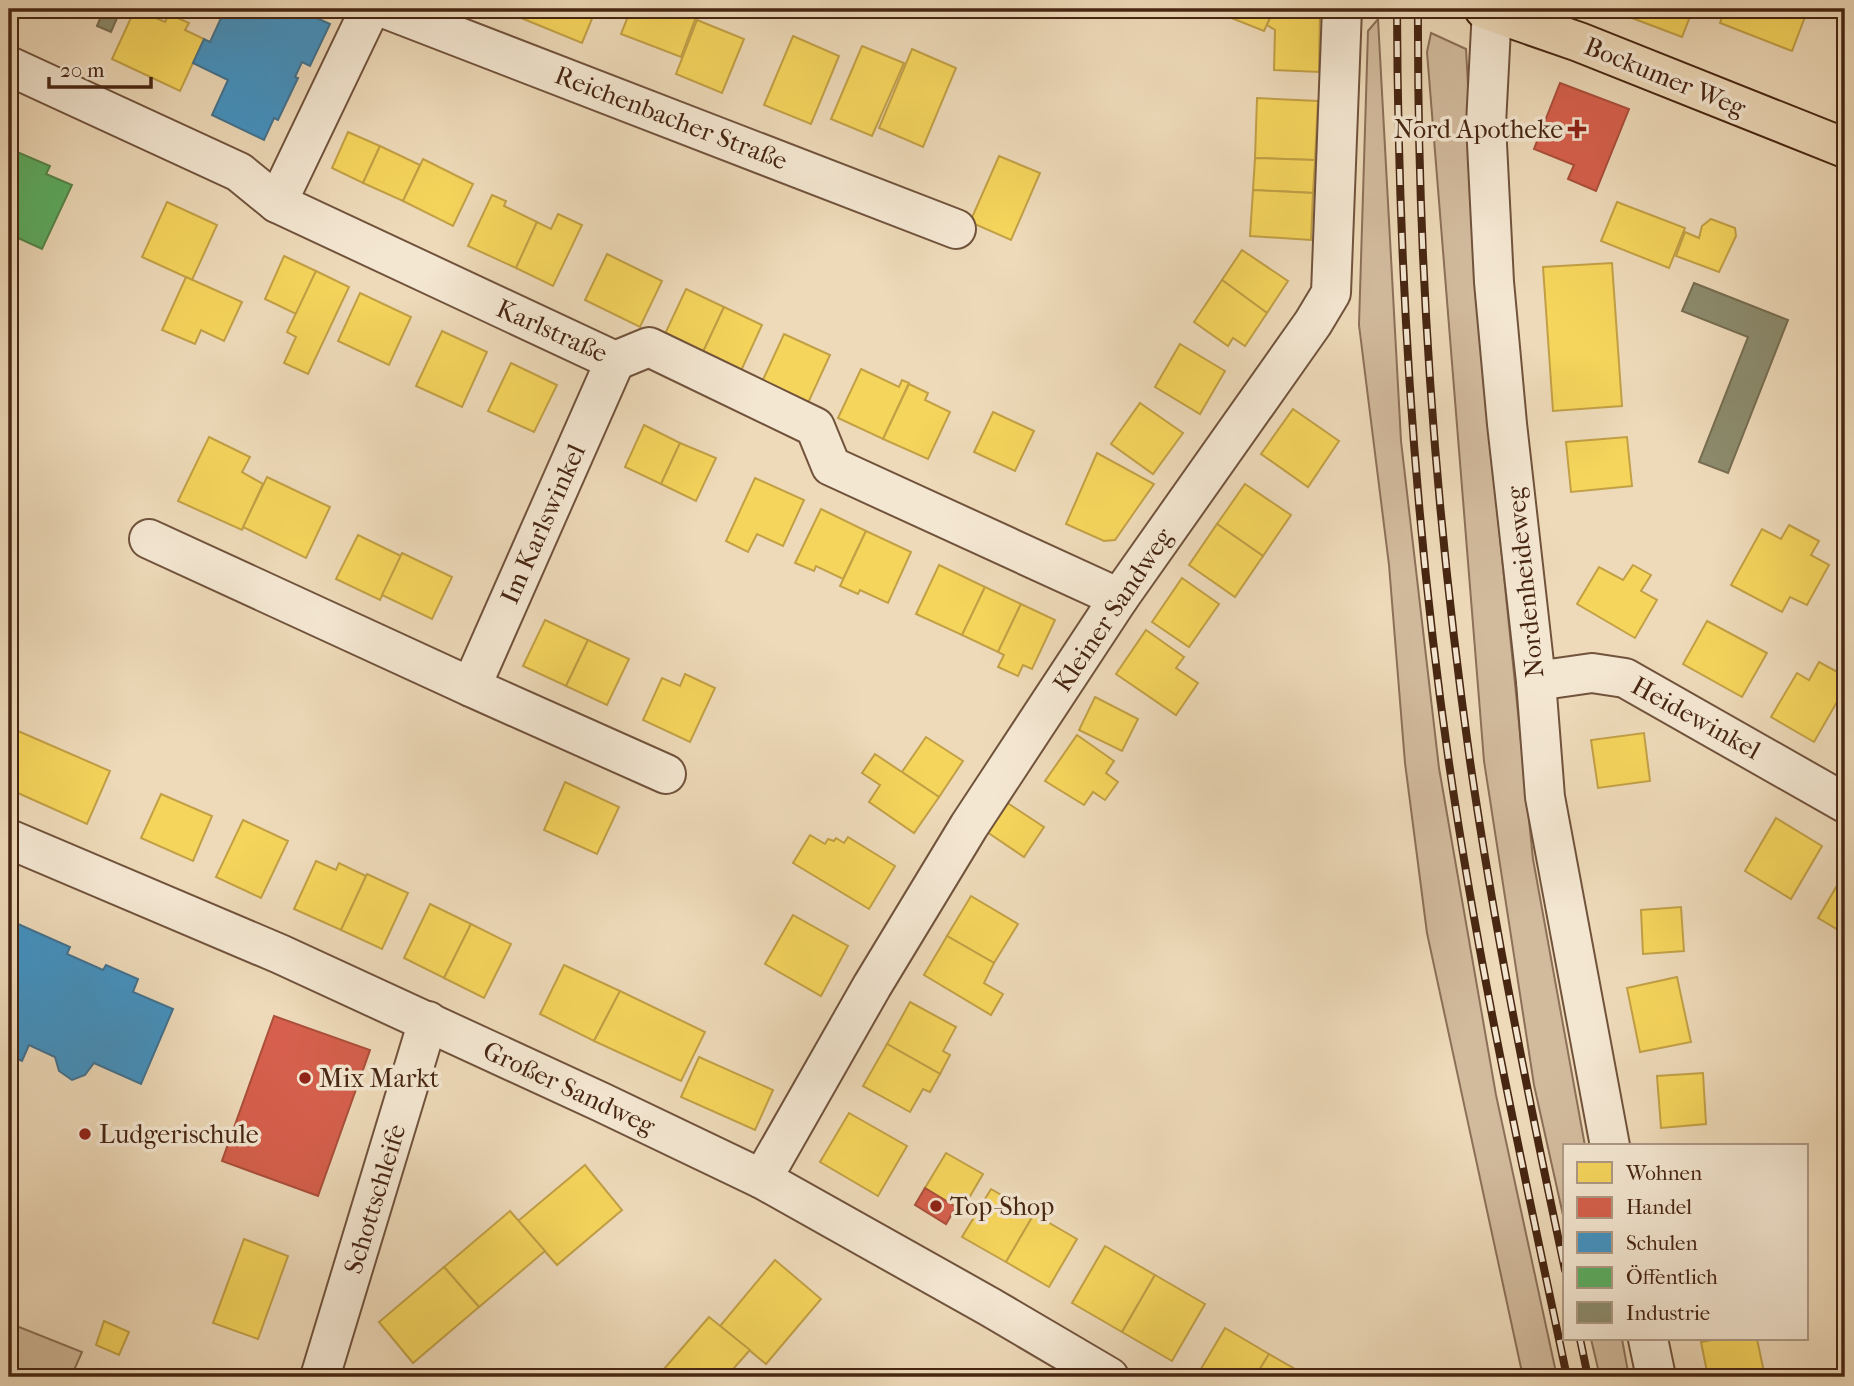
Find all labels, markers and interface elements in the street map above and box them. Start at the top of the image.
street label: Bockumer Weg [1580,31,1751,124]
scale bar [49,46,150,90]
text: 20 m [60,58,105,82]
street label: Reichenbacher Straße [550,59,792,177]
place label: Nord Apotheke [1394,114,1563,145]
marker: Nord Apotheke [1569,121,1585,137]
street label: Karlstraße [492,293,612,369]
street label: Im Karlswinkel [494,439,592,609]
street label: Nordenheideweg [1499,484,1550,679]
street label: Kleiner Sandweg [1047,521,1180,698]
street label: Heidewinkel [1626,670,1766,766]
street label: Großer Sandweg [478,1035,661,1142]
place label: Mix Markt [319,1063,440,1094]
marker: Mix Markt [297,1070,313,1086]
place label: Ludgerischule [99,1119,259,1150]
street label: Schottschleife [338,1120,413,1278]
marker: Ludgerischule [77,1126,93,1142]
legend [1563,1144,1808,1340]
text: Wohnen [1625,1161,1702,1185]
place label: Top-Shop [950,1191,1054,1222]
text: Handel [1626,1195,1692,1219]
marker: Top-Shop [928,1198,944,1214]
text: Schulen [1626,1231,1698,1255]
text: Öffentlich [1626,1265,1718,1289]
text: Industrie [1626,1301,1710,1325]

